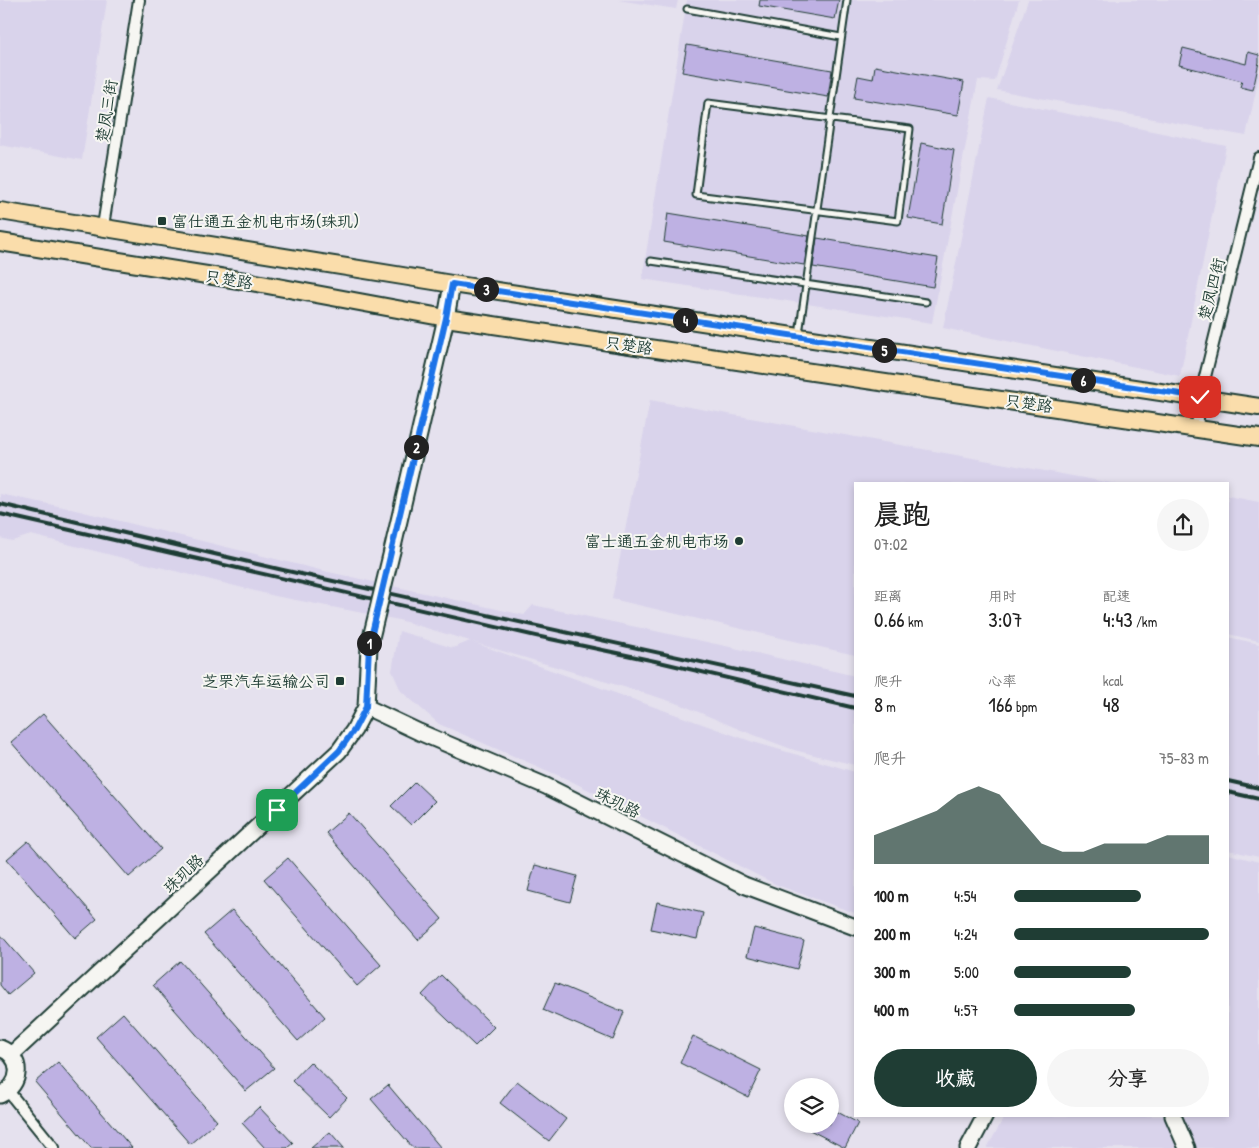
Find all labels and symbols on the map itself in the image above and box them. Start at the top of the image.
street label: 楚凤三街 [90,78,122,144]
place label: 富仕通五金机电市场(珠玑) [172,210,359,232]
marker: 富仕通五金机电市场(珠玑) [156,215,168,227]
street label: 楚凤四街 [1193,255,1229,323]
street label: 只楚路 [204,264,254,294]
pin: 3 [474,276,498,302]
pin: 4 [672,308,698,332]
street label: 只楚路 [604,331,654,359]
pin: 5 [872,338,896,362]
pin: 6 [1070,368,1096,392]
pin [1179,376,1221,418]
street label: 只楚路 [1004,389,1054,417]
pin: 2 [404,434,428,460]
place label: 富士通五金机电市场 [585,530,729,552]
marker: 富士通五金机电市场 [733,535,745,547]
pin: 1 [356,630,382,656]
place label: 芝罘汽车运输公司 [202,670,330,692]
marker: 芝罘汽车运输公司 [334,675,346,687]
street label: 珠玑路 [592,781,644,823]
pin [256,789,298,831]
street label: 珠玑路 [158,849,208,897]

